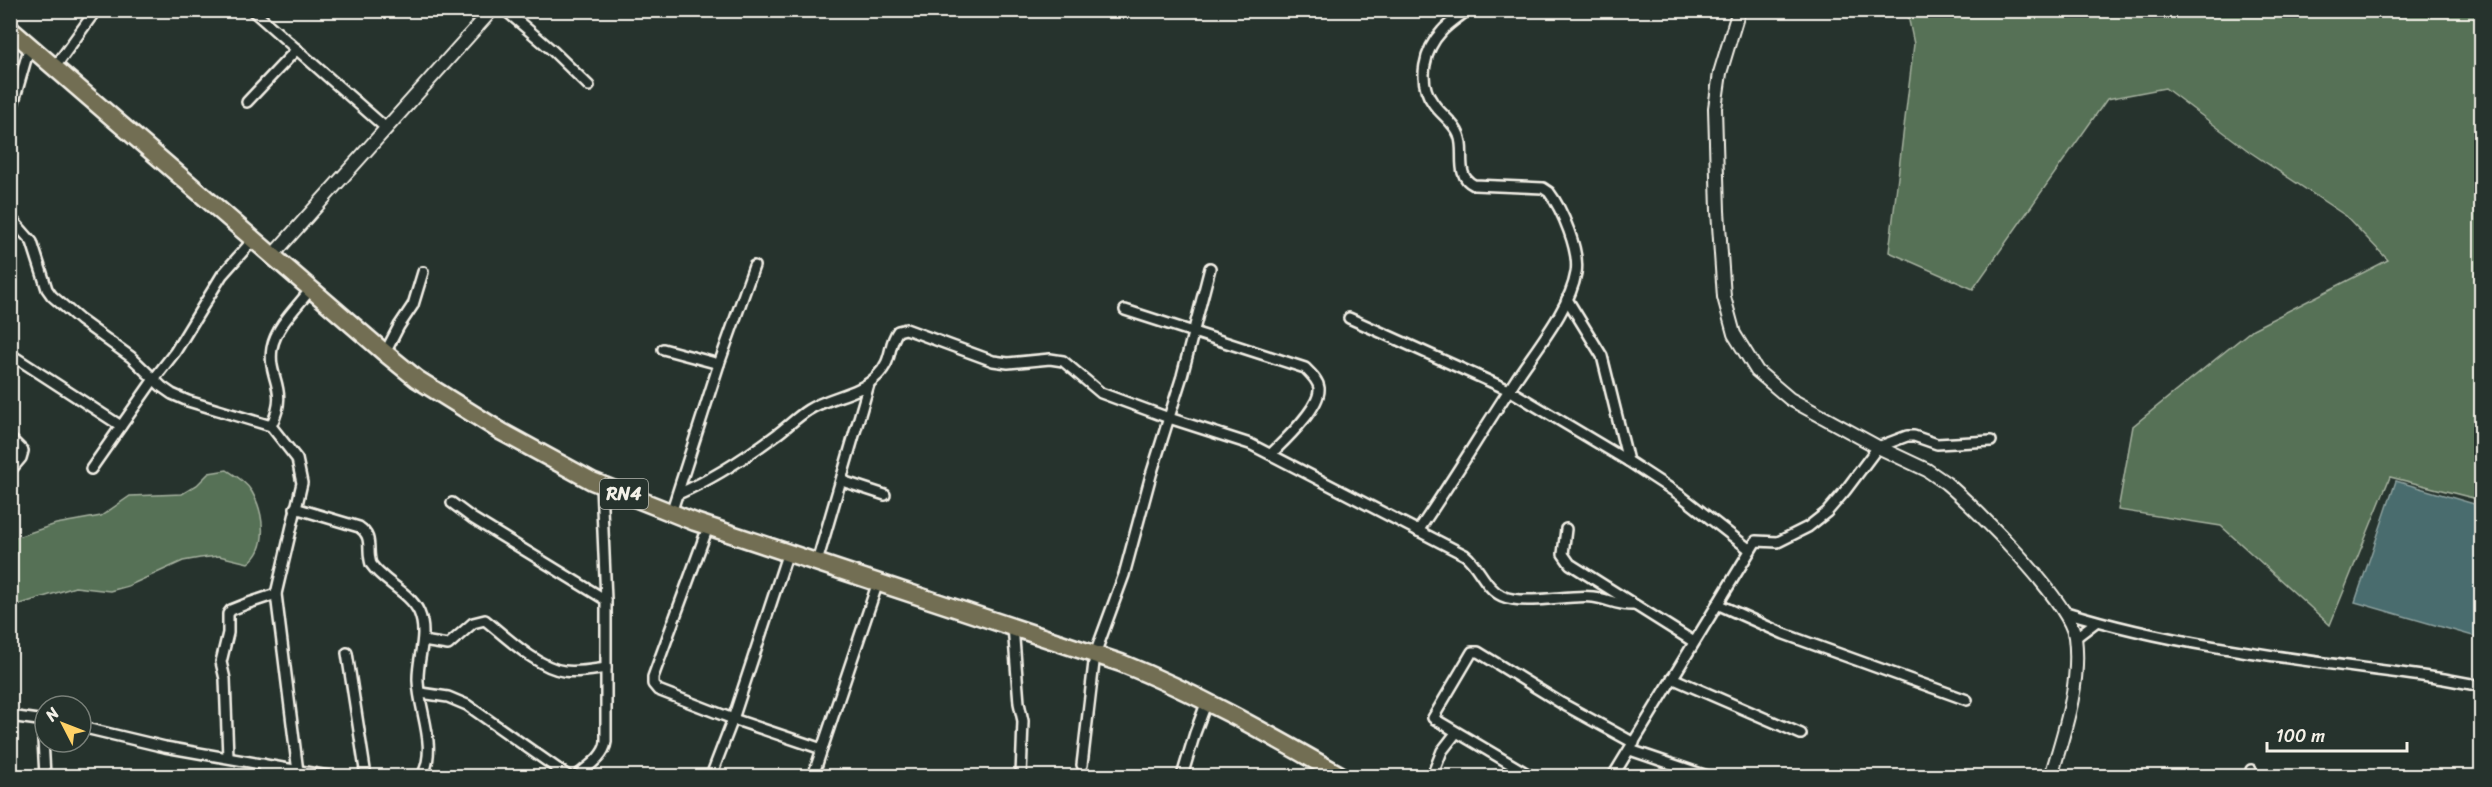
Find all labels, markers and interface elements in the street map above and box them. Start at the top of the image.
road number: RN4 [600,479,648,509]
north arrow [33,694,93,754]
text: N [37,700,67,729]
scale bar [2267,715,2406,753]
text: 100 m [2276,720,2325,752]

